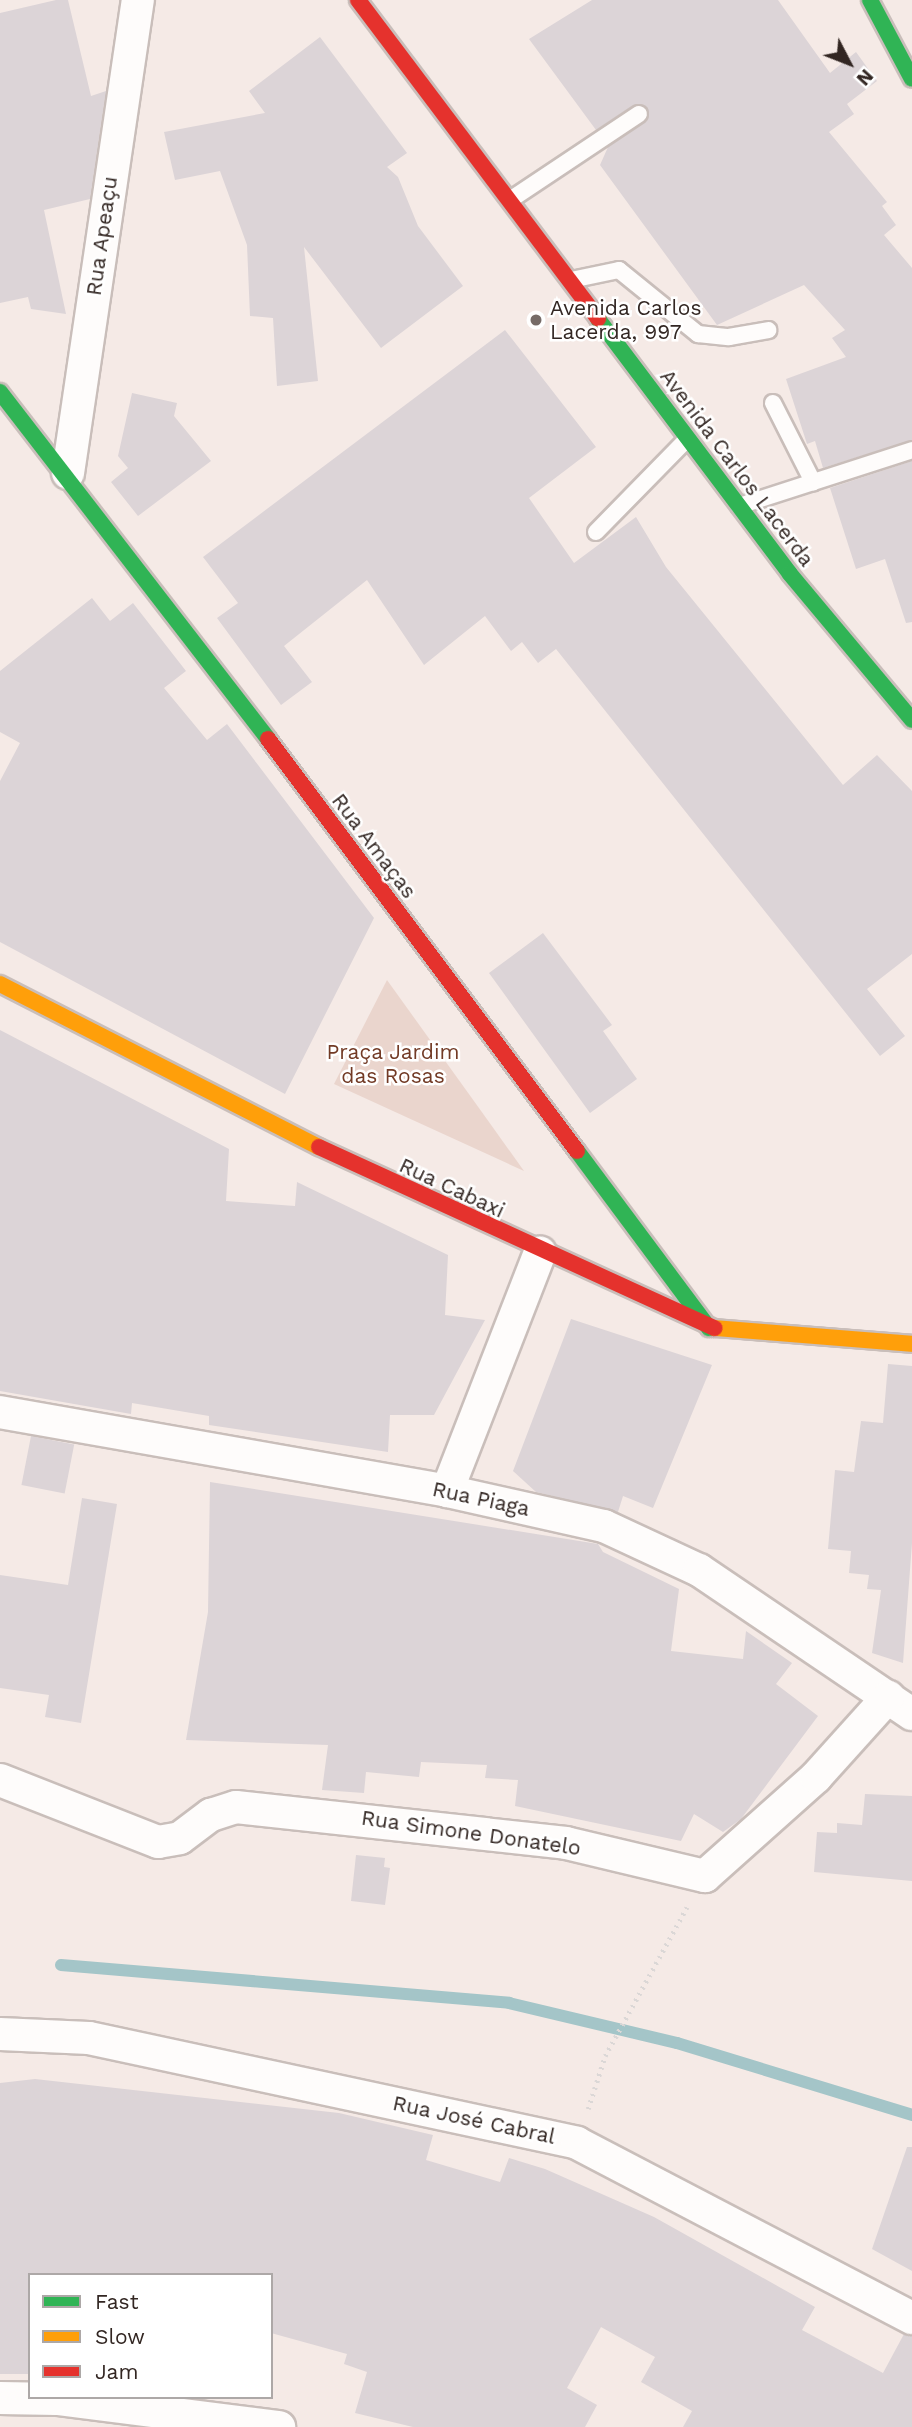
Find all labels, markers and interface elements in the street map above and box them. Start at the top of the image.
north arrow [814,28,884,98]
text: N [852,64,878,90]
street label: Rua Apeaçu [81,174,123,298]
place label: Avenida Carlos Lacerda, 997 [550,295,702,345]
marker: Avenida Carlos Lacerda, 997 [528,312,544,328]
street label: Avenida Carlos Lacerda [655,364,819,572]
street label: Rua Amaças [326,788,422,904]
park label: Praça Jardim das Rosas [326,1039,460,1089]
street label: Rua Cabaxi [395,1153,509,1223]
street label: Rua Piaga [430,1476,532,1522]
street label: Rua Simone Donatelo [359,1805,583,1861]
street label: Rua José Cabral [390,2090,558,2150]
legend [28,2273,273,2399]
text: Fast [95,2289,139,2314]
text: Slow [95,2324,145,2349]
text: Jam [95,2359,138,2384]

